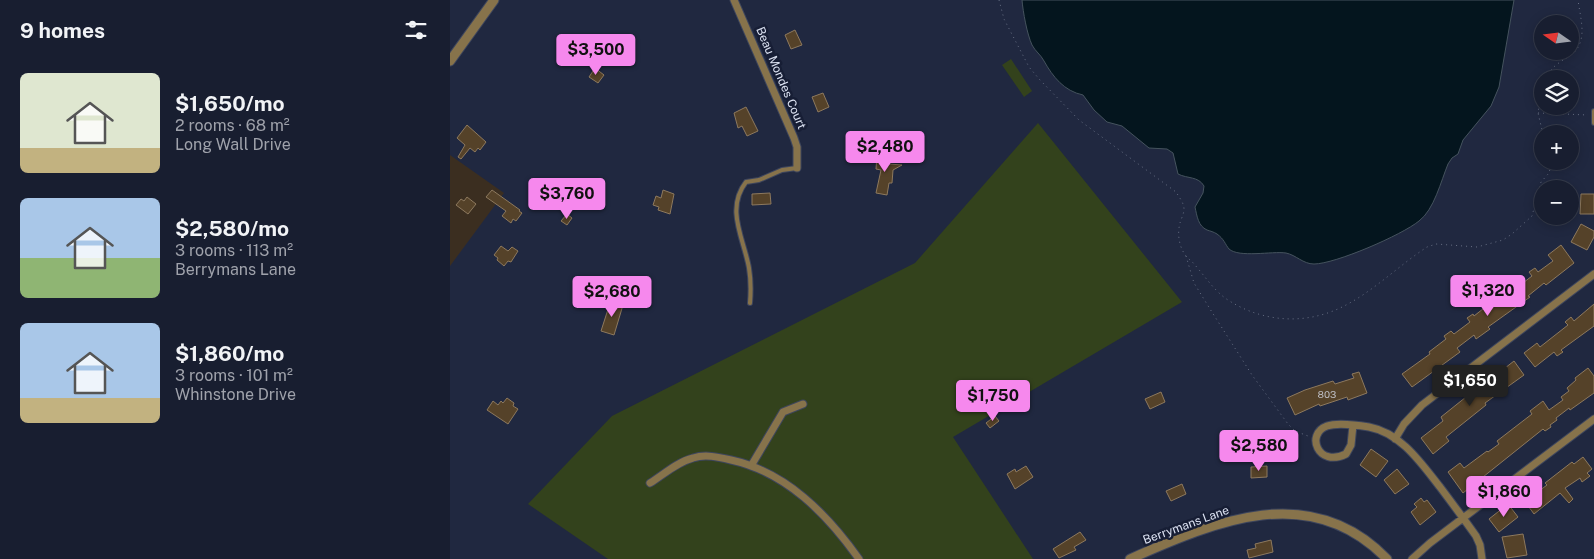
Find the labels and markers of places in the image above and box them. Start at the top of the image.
pin: $3,500 [555,34,637,76]
pin: $2,480 [844,130,926,173]
pin: $3,760 [526,178,608,220]
pin: $1,320 [1447,274,1529,317]
pin: $2,680 [571,276,653,318]
pin: $1,650 [1429,364,1511,407]
pin: $1,750 [952,380,1034,422]
pin: $2,580 [1218,430,1300,472]
pin: $1,860 [1463,476,1545,518]

